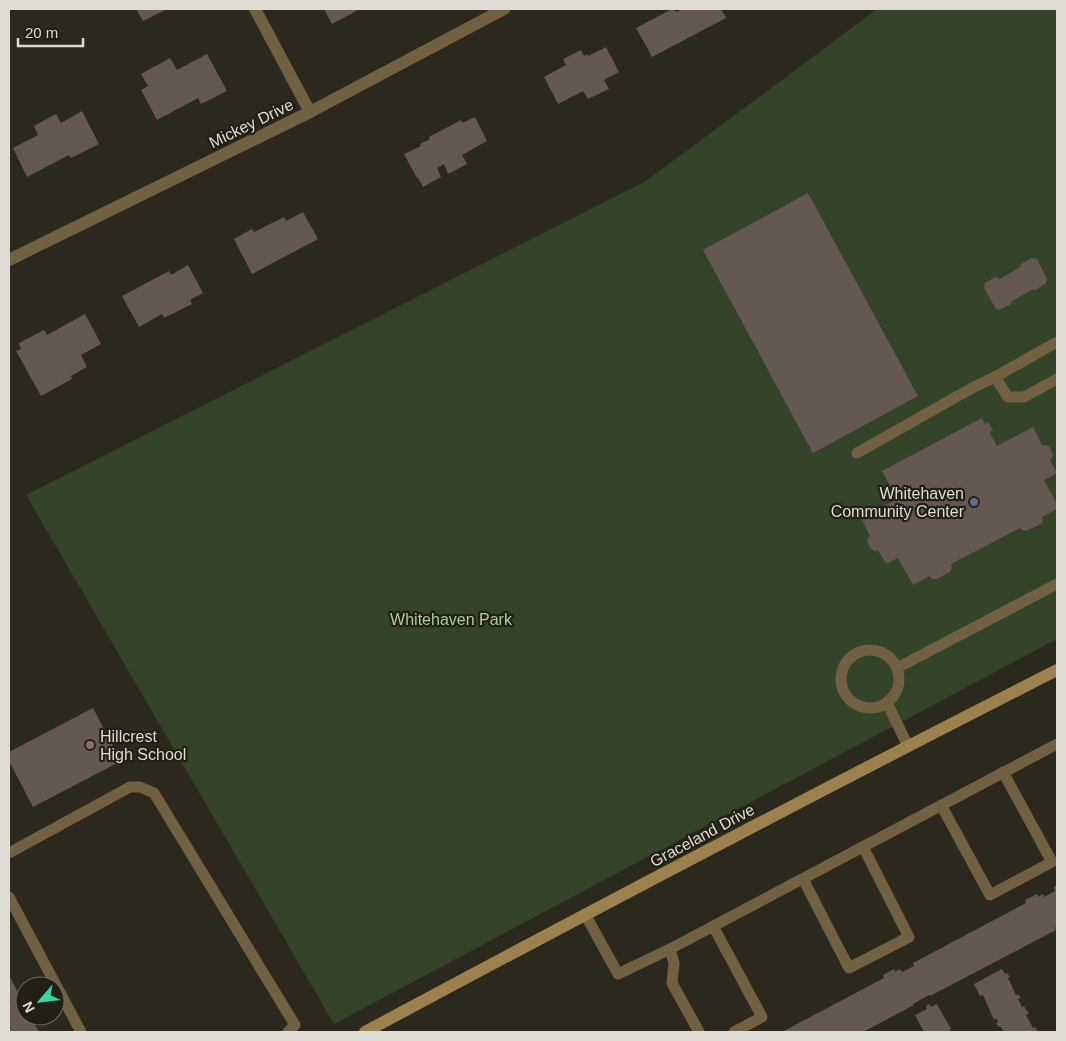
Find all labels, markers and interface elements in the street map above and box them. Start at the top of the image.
scale bar [18,15,82,47]
text: 20 m [25,24,58,41]
street label: Mickey Drive [206,96,296,151]
place label: Whitehaven Community Center [831,485,965,520]
marker: Whitehaven Community Center [968,496,980,508]
park label: Whitehaven Park [390,611,513,628]
place label: Hillcrest High School [100,728,186,763]
marker: Hillcrest High School [84,739,96,751]
street label: Graceland Drive [647,801,757,870]
north arrow [15,976,65,1026]
text: N [19,999,38,1015]

